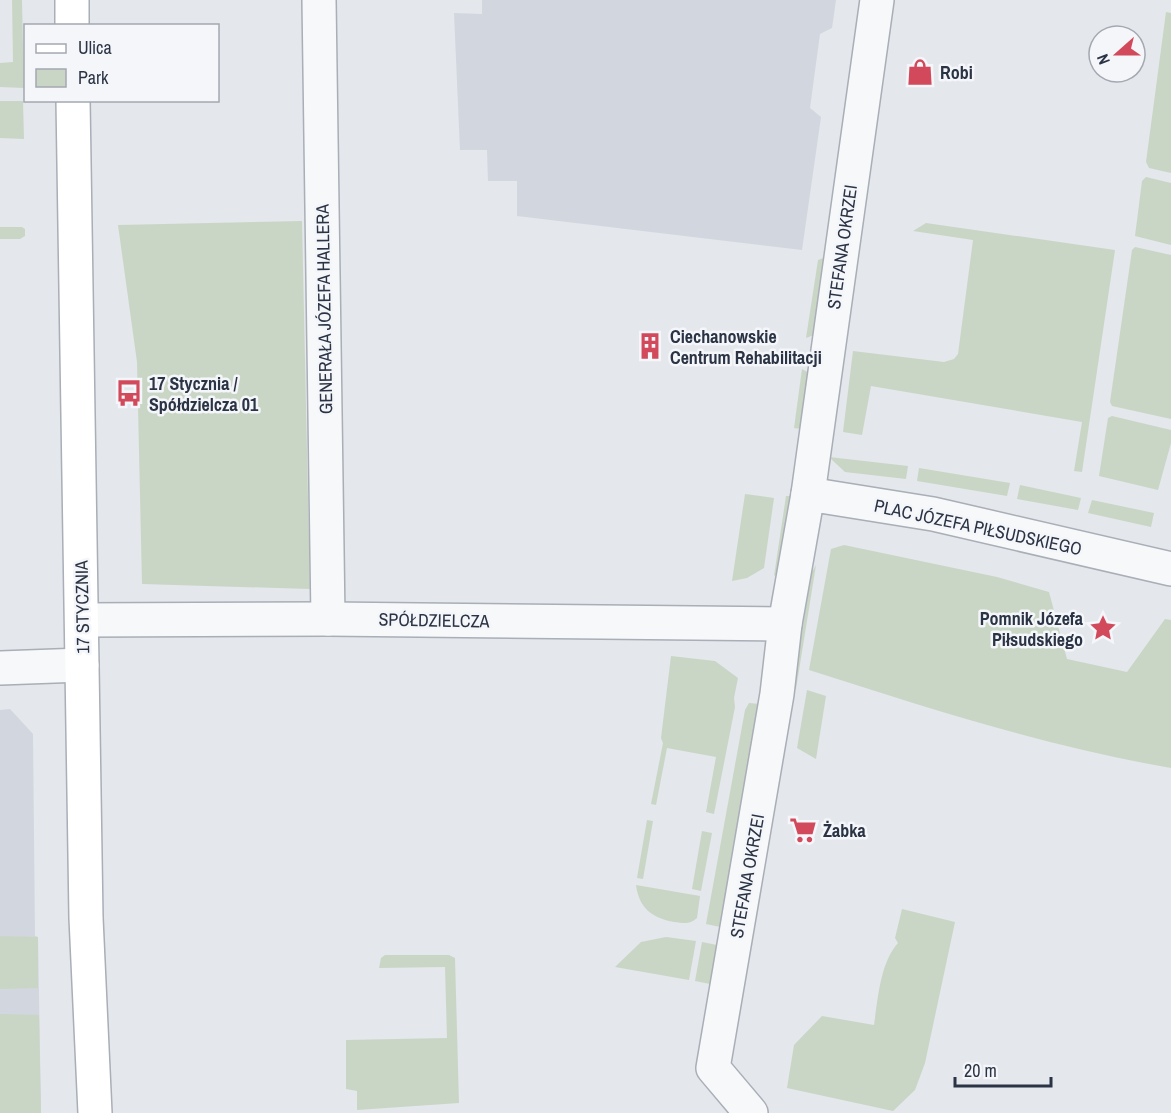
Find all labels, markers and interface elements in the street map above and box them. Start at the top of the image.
legend [24,24,219,102]
north arrow [1087,24,1147,84]
text: Ulica [78,35,112,60]
text: N [1091,51,1115,68]
shop icon: Robi [905,57,935,87]
place label: Robi [940,60,973,85]
text: Park [78,65,109,90]
street label: STEFANA OKRZEI [821,183,863,311]
street label: GENERAŁA JÓZEFA HALLERA [310,204,338,414]
place label: Ciechanowskie Centrum Rehabilitacji [670,324,822,370]
building icon: Ciechanowskie Centrum Rehabilitacji [635,331,665,361]
place label: 17 Stycznia / Spółdzielcza 01 [149,371,259,417]
bus stop icon: 17 Stycznia / Spółdzielcza 01 [114,378,144,408]
street label: PLAC JÓZEFA PIŁSUDSKIEGO [872,493,1084,561]
street label: 17 STYCZNIA [69,560,95,654]
place label: Pomnik Józefa Piłsudskiego [980,606,1084,652]
street label: SPÓŁDZIELCZA [378,607,490,633]
place icon: Pomnik Józefa Piłsudskiego [1088,613,1118,643]
street label: STEFANA OKRZEI [724,812,770,940]
supermarket icon: Żabka [788,815,818,845]
place label: Żabka [823,818,866,843]
scale bar [955,1050,1051,1088]
text: 20 m [964,1058,997,1083]

